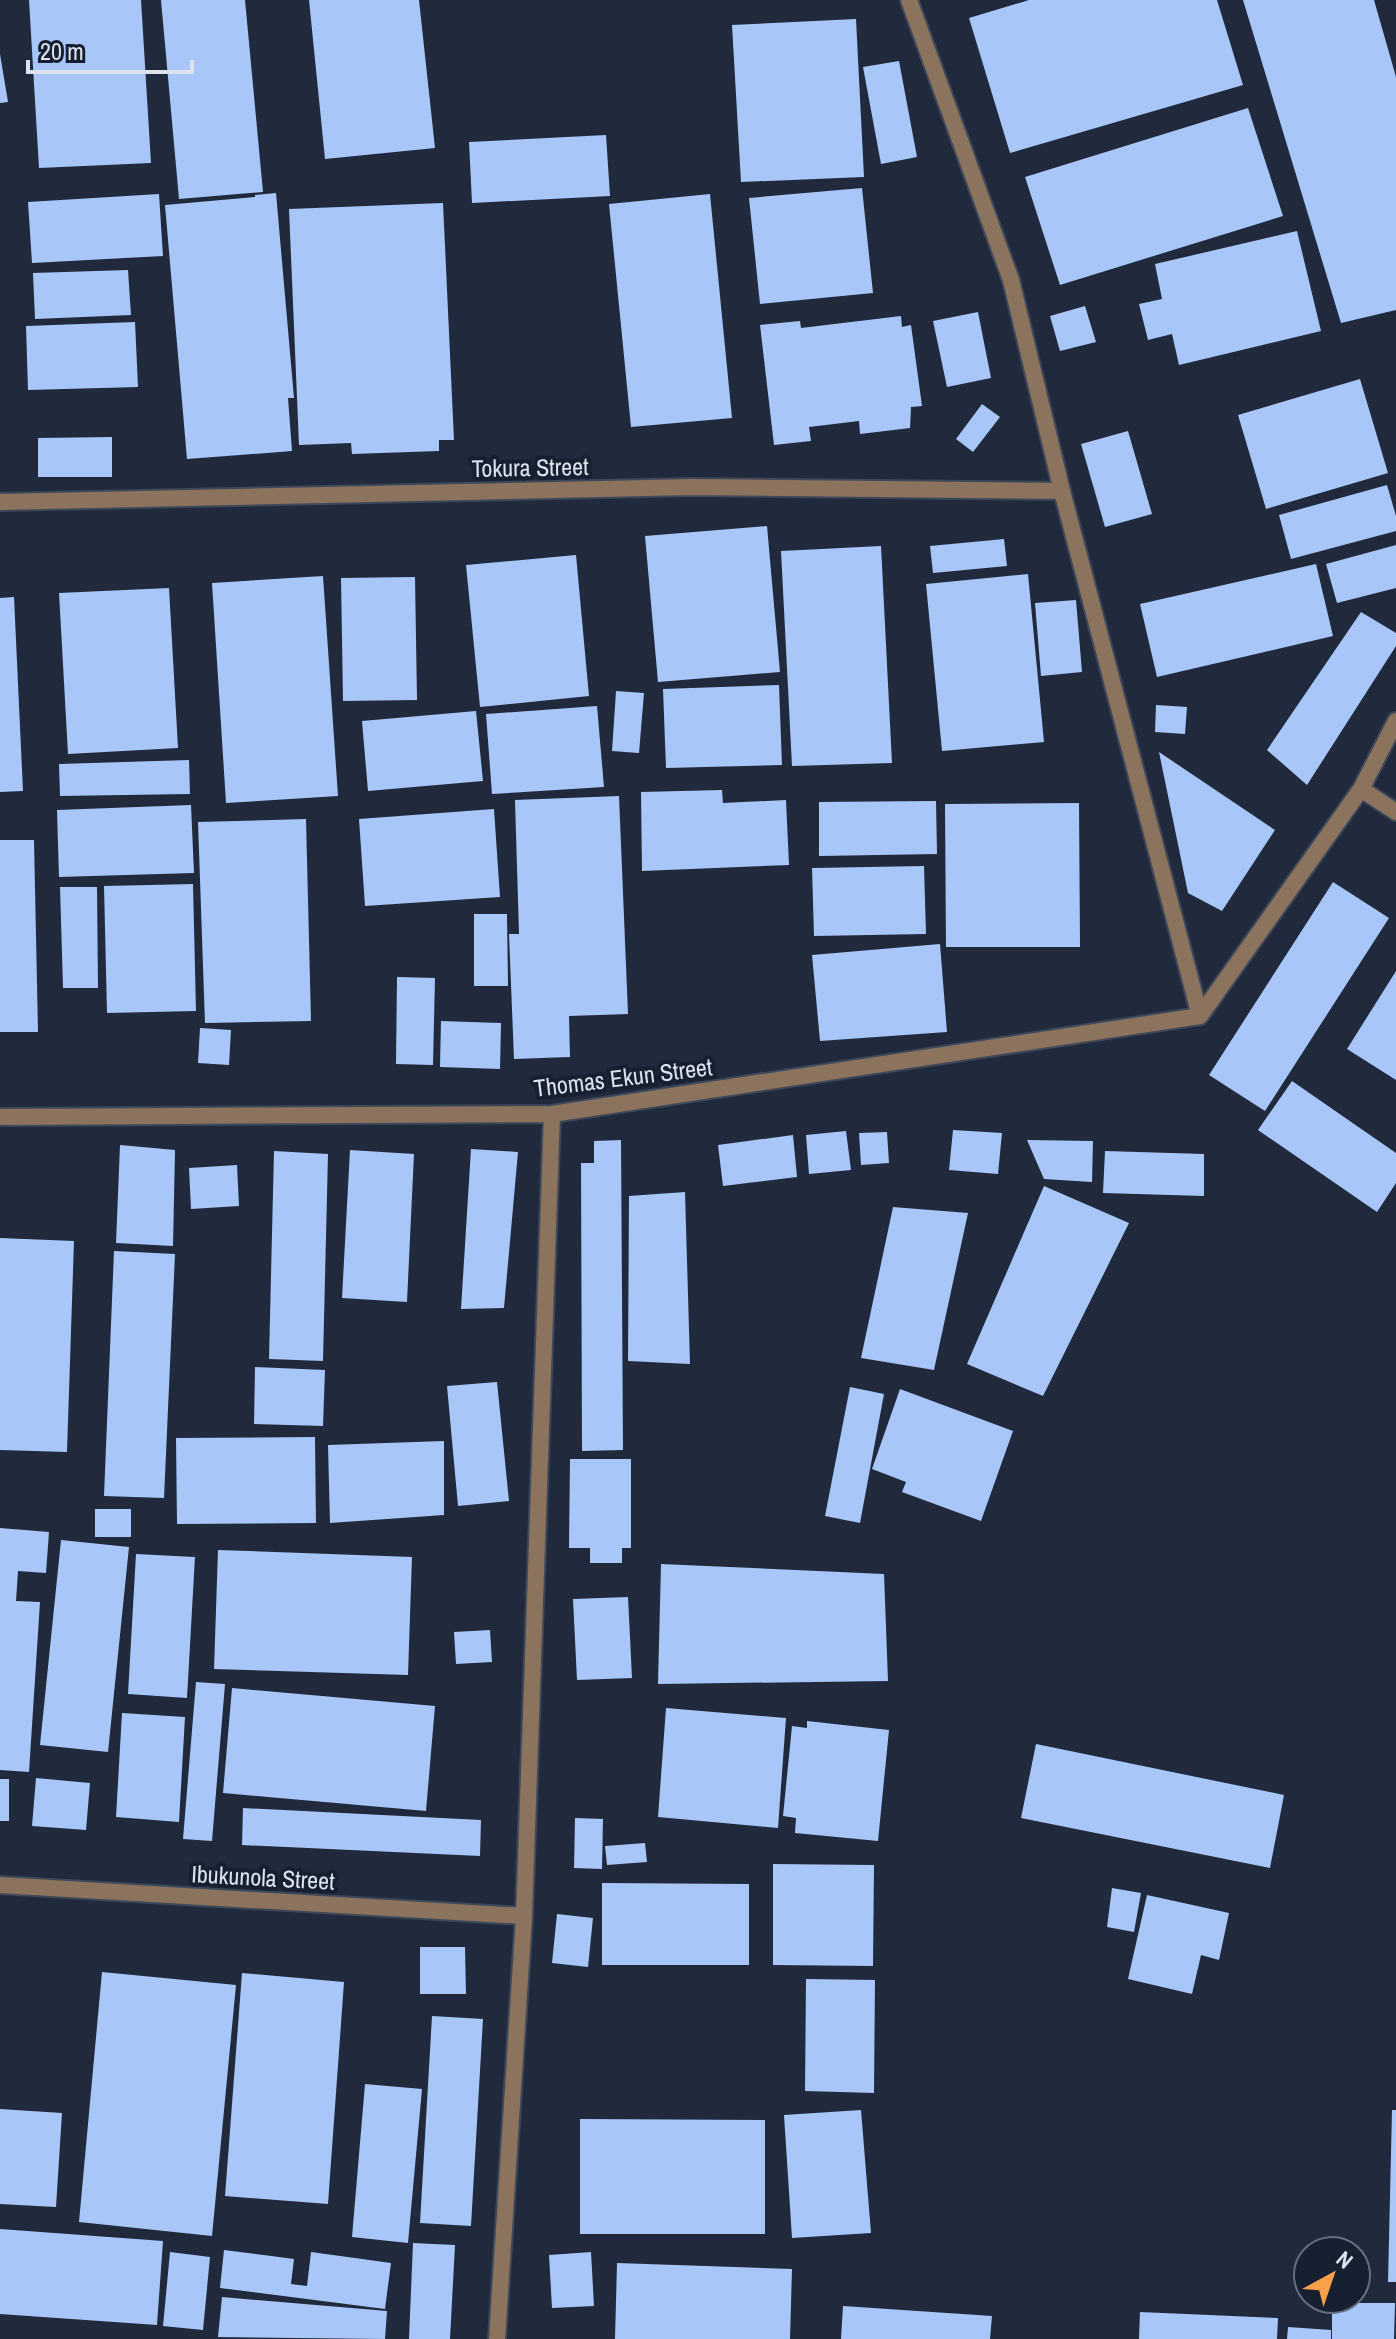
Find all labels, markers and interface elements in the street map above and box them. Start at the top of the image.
scale bar [28,24,192,74]
text: 20 m [40,35,84,67]
street label: Tokura Street [471,450,589,484]
street label: Thomas Ekun Street [532,1050,715,1104]
street label: Ibukunola Street [191,1857,336,1897]
north arrow [1292,2235,1372,2315]
text: N [1330,2244,1359,2275]

